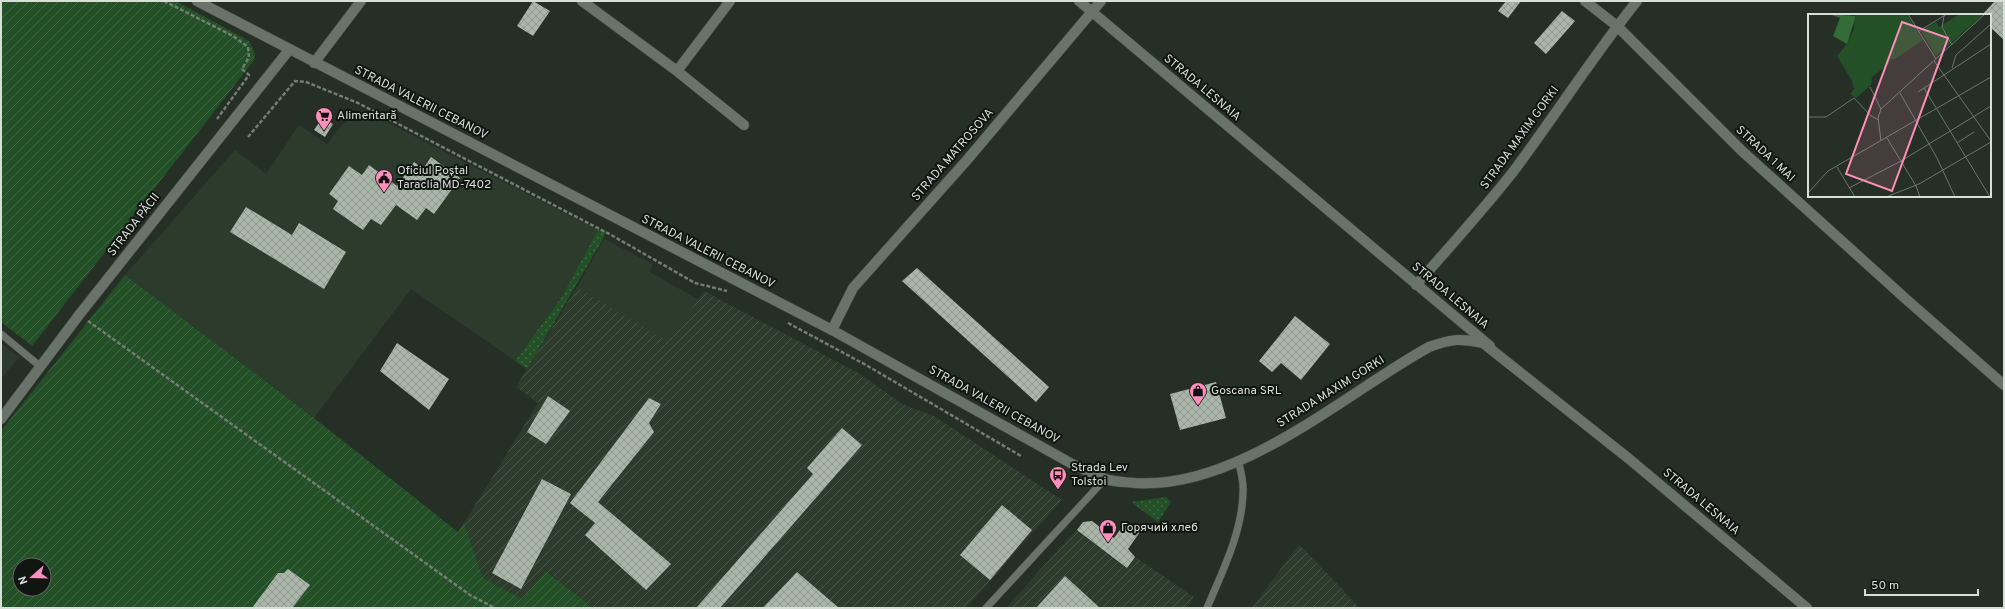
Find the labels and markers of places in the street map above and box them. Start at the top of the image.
supermarket icon: Alimentară [314,106,334,131]
place label: Alimentară [337,108,396,124]
place label: Oficiul Poștal Taraclia MD-7402 [397,163,491,193]
public building icon: Oficiul Poștal Taraclia MD-7402 [374,168,394,193]
shop icon: Goscana SRL [1188,381,1208,406]
place label: Goscana SRL [1211,383,1282,399]
place label: Strada Lev Tolstoi [1071,460,1128,490]
bus stop icon: Strada Lev Tolstoi [1048,465,1068,490]
shop icon: Горячий хлеб [1098,518,1118,543]
place label: Горячий хлеб [1121,520,1198,536]

